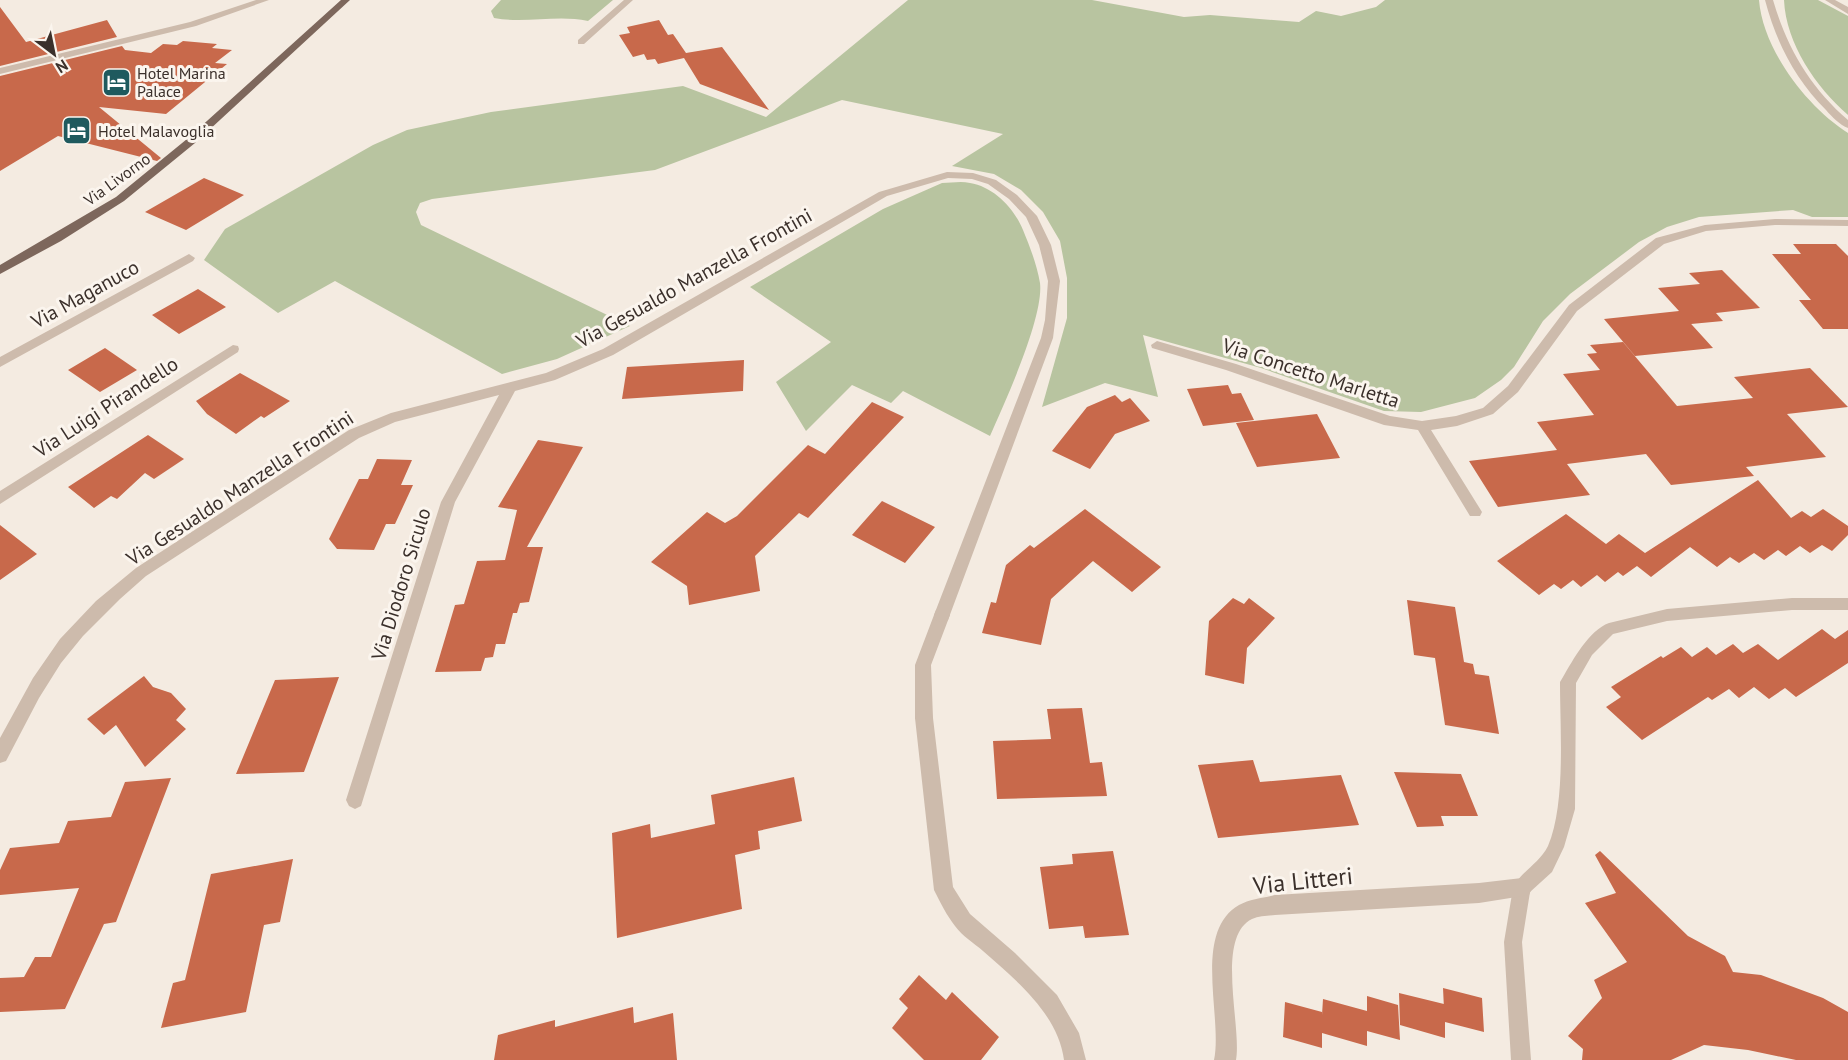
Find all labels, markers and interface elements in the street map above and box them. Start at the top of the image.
north arrow [24,24,84,84]
text: N [52,55,72,78]
place label: Hotel Marina Palace [137,63,226,101]
hotel icon: Hotel Marina Palace [100,66,132,98]
hotel icon: Hotel Malavoglia [61,115,93,147]
place label: Hotel Malavoglia [98,121,214,141]
street label: Via Livorno [79,148,154,210]
street label: Via Gesualdo Manzella Frontini [571,202,817,354]
street label: Via Maganuco [26,254,144,335]
street label: Via Concetto Marletta [1218,332,1403,414]
street label: Via Luigi Pirandello [28,351,183,464]
street label: Via Gesualdo Manzella Frontini [121,405,359,572]
street label: Via Diodoro Siculo [365,505,437,664]
street label: Via Litteri [1251,860,1354,901]

